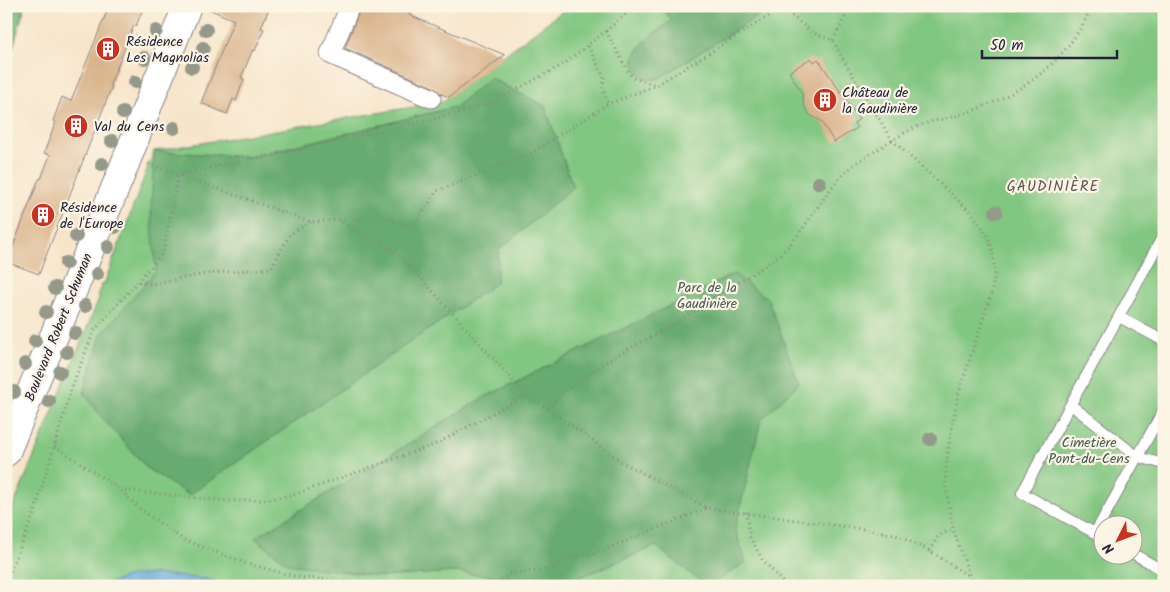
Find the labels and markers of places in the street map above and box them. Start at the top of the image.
place label: Résidence Les Magnolias [126,31,209,69]
building icon: Résidence Les Magnolias [95,36,121,62]
place label: Château de la Gaudinière [842,82,918,120]
building icon: Château de la Gaudinière [812,87,838,113]
building icon: Val du Cens [63,113,89,139]
place label: Val du Cens [94,116,165,138]
place label: Résidence de l'Europe [60,197,124,235]
building icon: Résidence de l'Europe [30,202,56,228]

